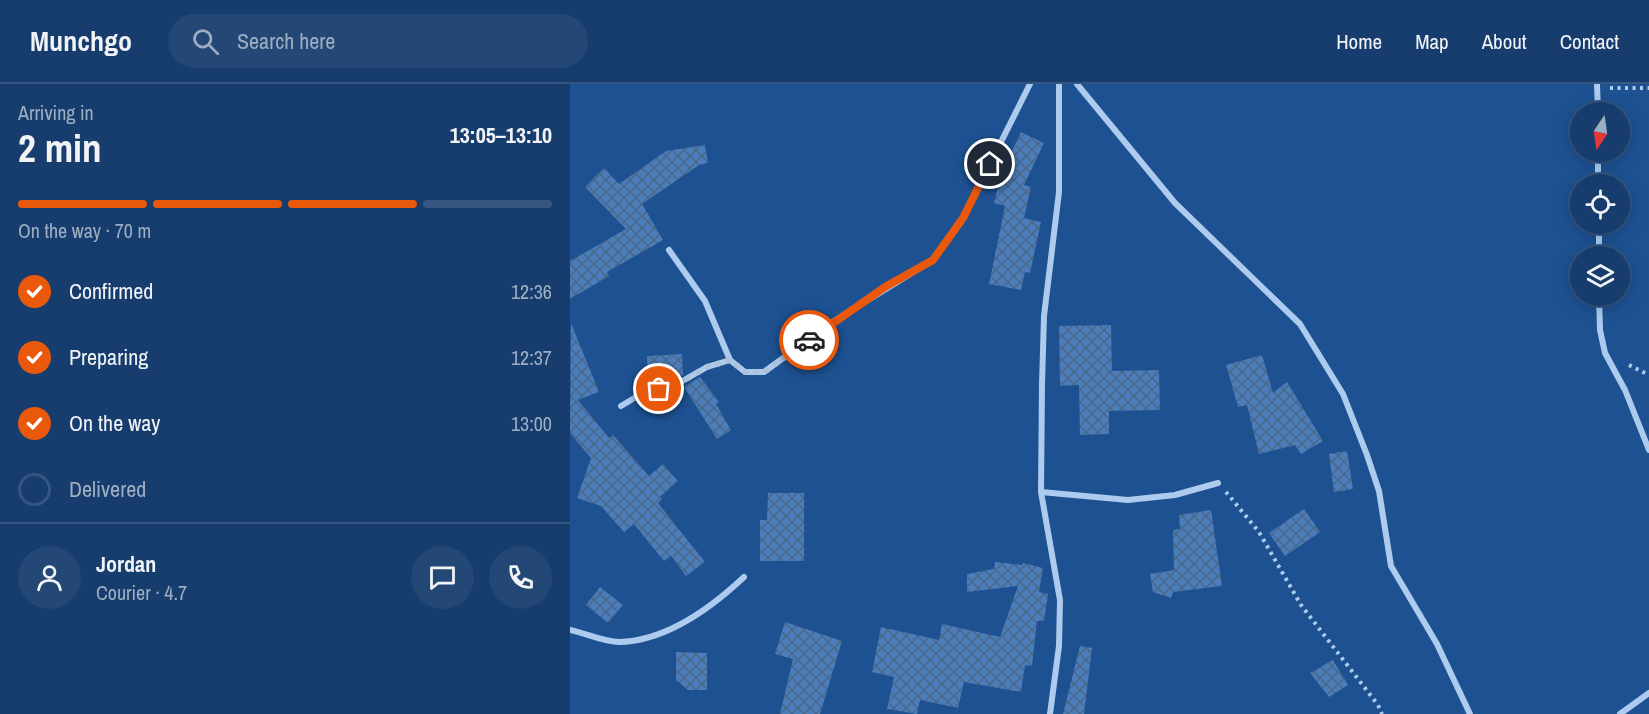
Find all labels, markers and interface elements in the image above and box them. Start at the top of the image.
search box [168,14,588,68]
text: Munchgo [30,22,132,60]
icon: search [189,25,222,58]
text: Search here [237,26,335,56]
text: Home [1336,27,1382,56]
text: Map [1415,27,1449,56]
text: About [1482,27,1527,56]
text: Contact [1560,27,1619,56]
text: Arriving in [18,99,94,126]
north arrow [1570,102,1630,162]
map controls [1570,102,1630,306]
text: 13:05–13:10 [450,120,552,150]
text: 2 min [18,122,102,174]
pin [964,138,1015,189]
icon: home [973,147,1006,180]
button: locate [1570,174,1630,234]
text: On the way · 70 m [18,217,151,244]
button: layers [1570,246,1630,306]
icon: check [18,275,51,308]
text: Confirmed [69,276,153,306]
text: 12:36 [511,278,552,305]
courier [779,310,839,370]
icon: car [793,324,826,357]
icon: check [18,341,51,374]
text: Preparing [69,342,148,372]
text: 12:37 [511,344,552,371]
pin [633,363,684,414]
icon: bag [642,372,675,405]
icon: check [18,407,51,440]
text: On the way [69,408,160,438]
text: 13:00 [511,410,552,437]
text: Delivered [69,474,146,504]
button: person [18,546,81,609]
button: chat [411,546,474,609]
button: phone [489,546,552,609]
text: Jordan [96,549,156,579]
text: Courier · 4.7 [96,579,187,606]

